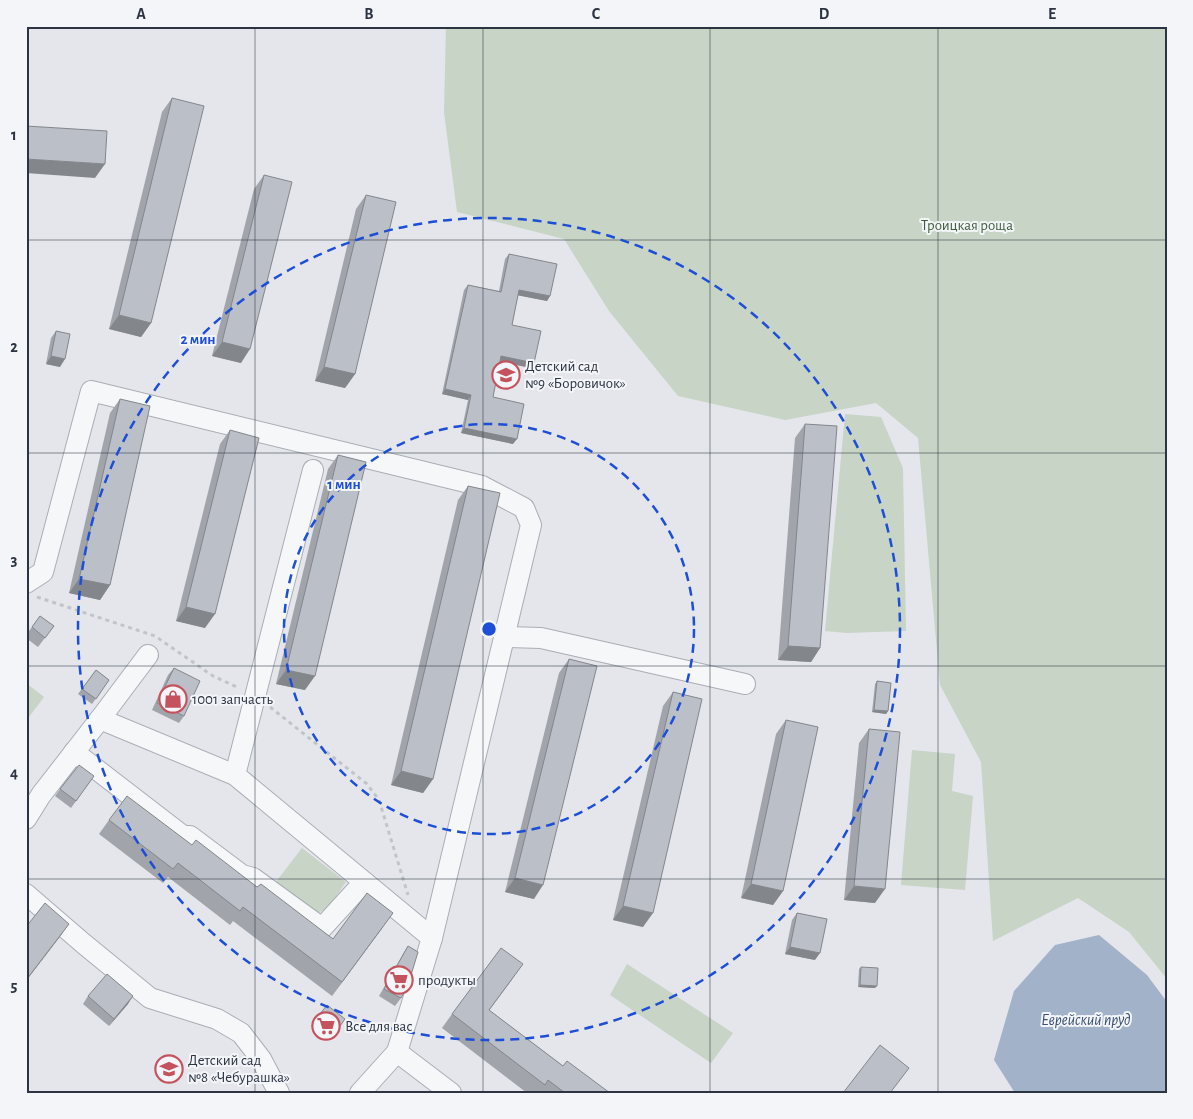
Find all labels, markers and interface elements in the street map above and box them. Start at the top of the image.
text: A [136,6,146,22]
text: B [364,6,374,22]
text: C [592,6,601,22]
text: D [819,6,830,22]
text: E [1048,6,1056,22]
text: 1 [11,127,17,143]
park label: Троицкая роща [921,218,1013,233]
text: 2 мин [180,332,216,347]
text: 2 [10,339,18,355]
place label: Детский сад №9 «Боровичок» [525,359,626,391]
school or university icon: Детский сад №9 «Боровичок» [491,360,521,390]
text: 1 мин [327,477,361,492]
text: 3 [11,552,18,568]
centre of rings [480,620,498,638]
shop icon: 1001 запчасть [158,684,188,714]
place label: 1001 запчасть [192,692,273,707]
text: 4 [10,765,18,781]
supermarket icon: продукты [384,965,414,995]
place label: продукты [418,973,476,988]
text: 5 [11,978,18,994]
supermarket icon: Все для вас [311,1011,341,1041]
water label: Еврейский пруд [1041,1012,1131,1029]
place label: Все для вас [345,1019,413,1034]
place label: Детский сад №8 «Чебурашка» [188,1053,290,1085]
school or university icon: Детский сад №8 «Чебурашка» [154,1054,184,1084]

